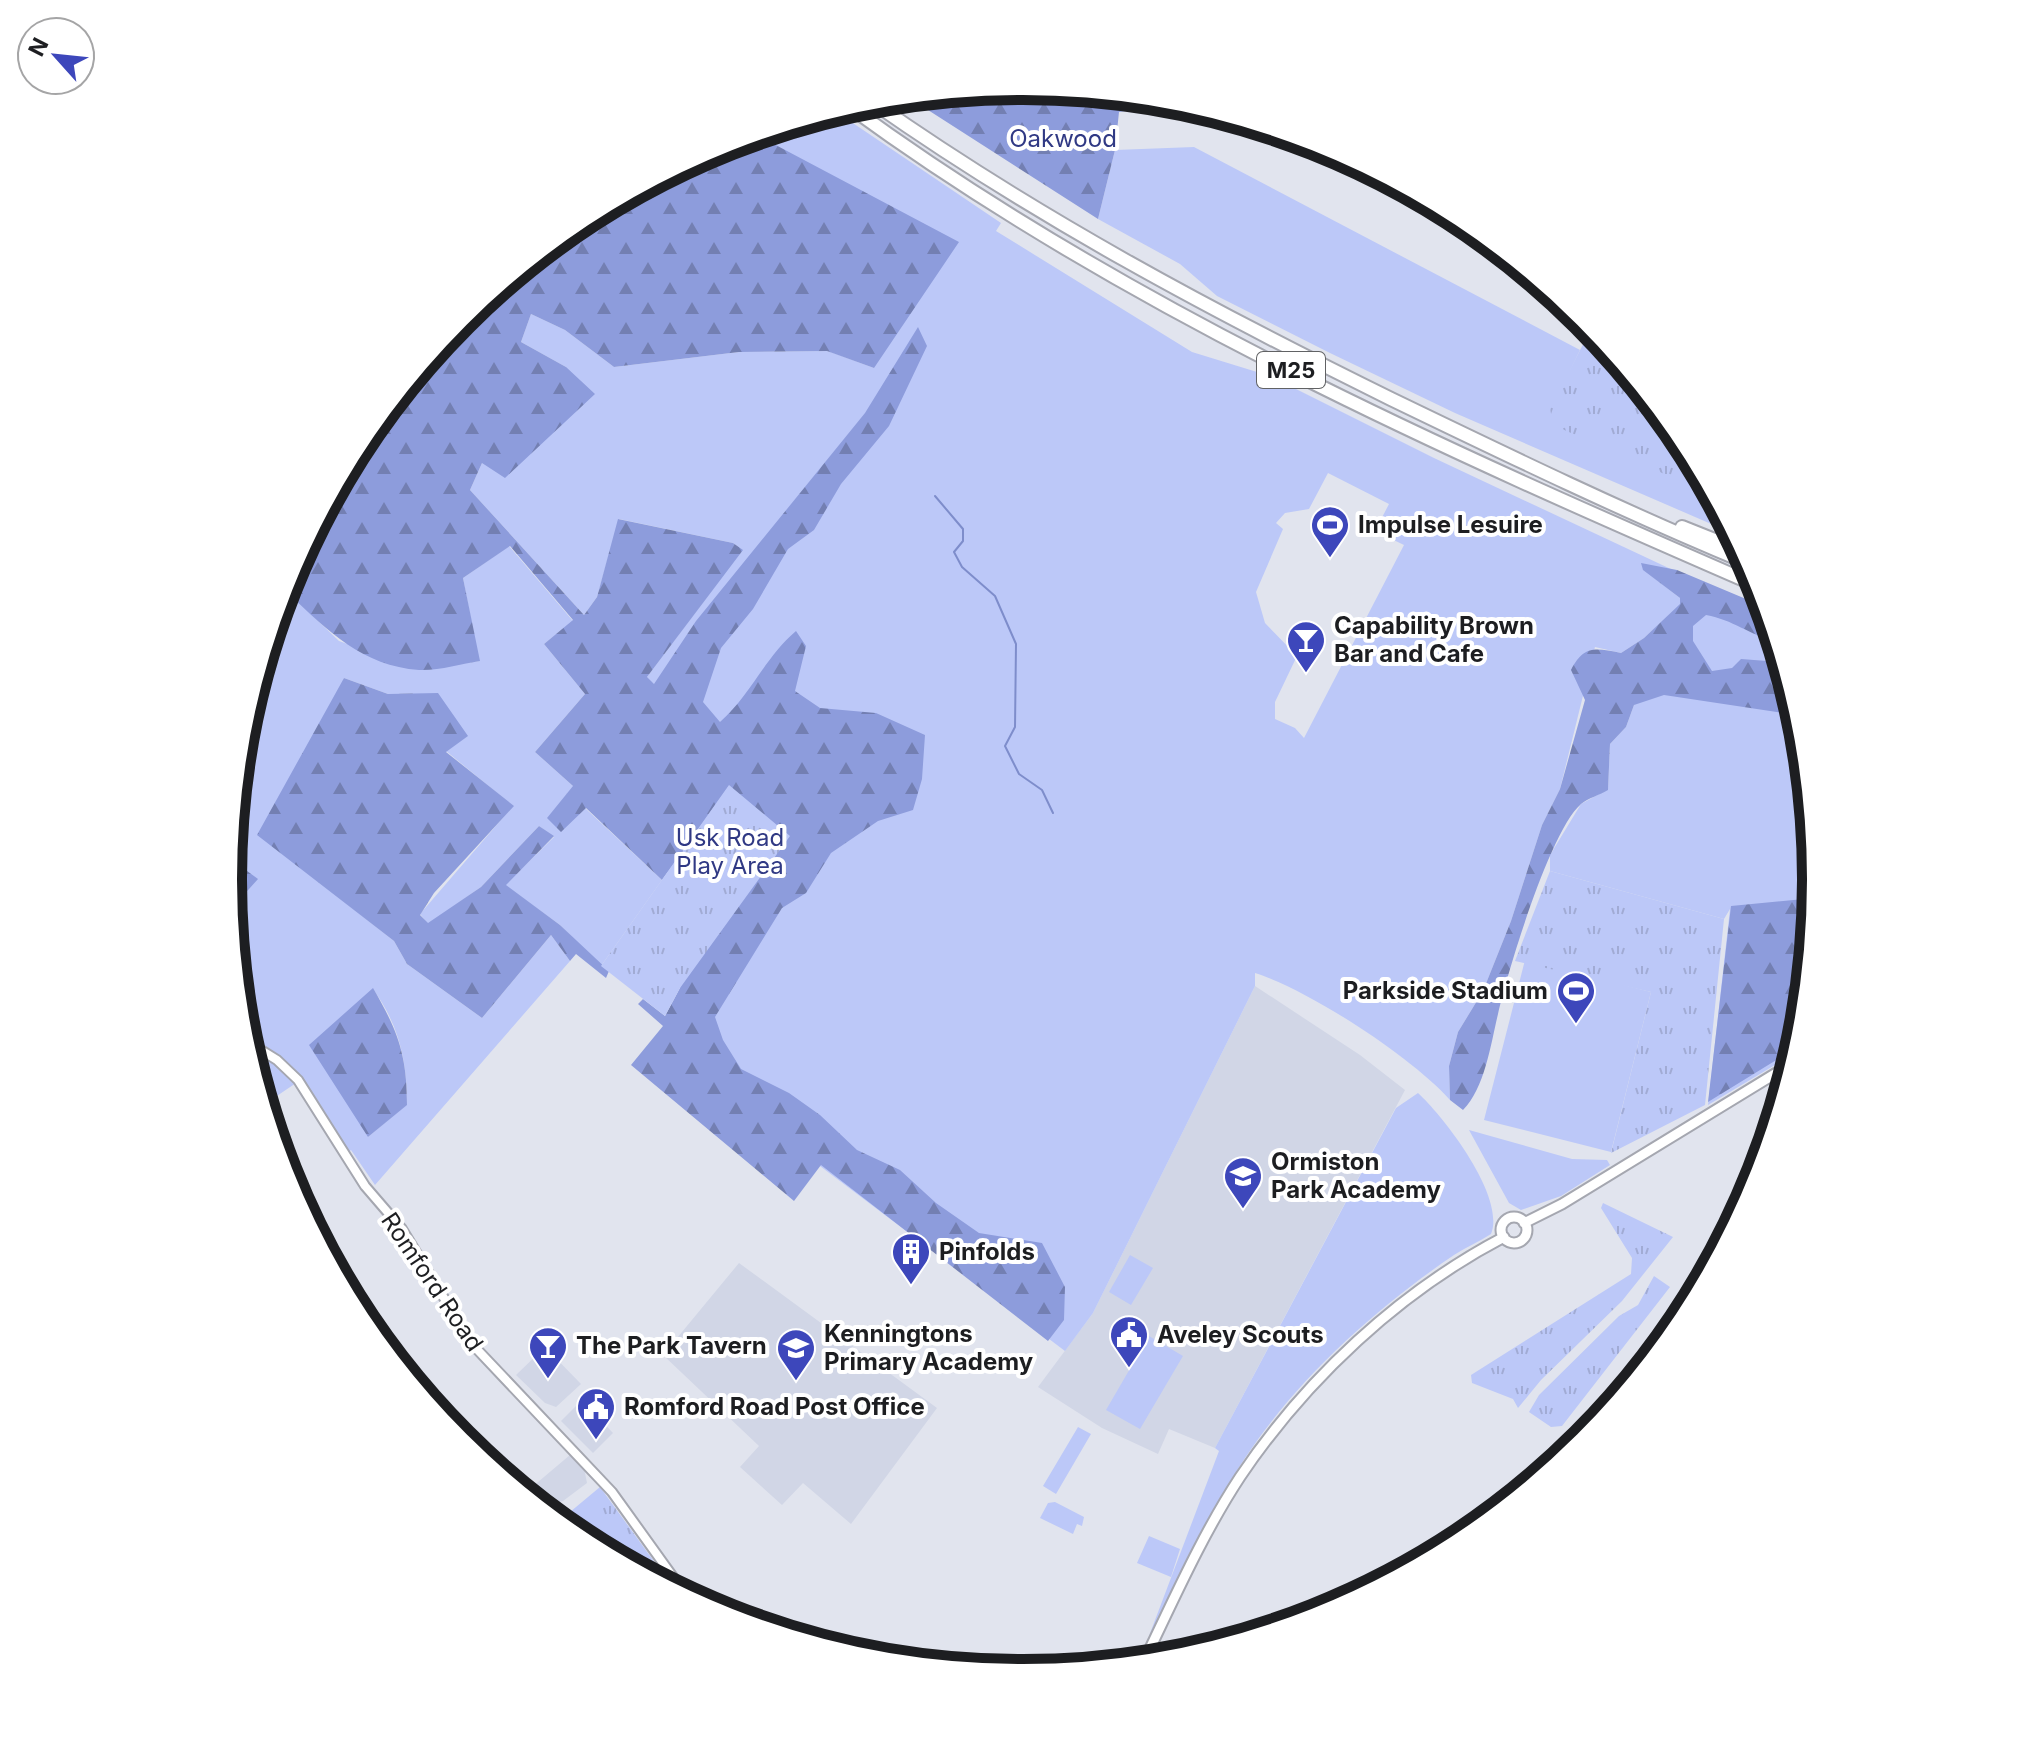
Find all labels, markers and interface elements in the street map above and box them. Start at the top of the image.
north arrow [16,16,96,96]
text: N [23,34,54,60]
park label: Oakwood [1009,124,1117,153]
road number: M25 [1257,352,1325,388]
sports icon: Impulse Lesuire [1309,504,1351,559]
place label: Impulse Lesuire [1358,510,1543,539]
place label: Capability Brown Bar and Cafe [1334,611,1534,668]
bar icon: Capability Brown Bar and Cafe [1285,619,1327,674]
park label: Usk Road Play Area [676,823,784,880]
sports icon: Parkside Stadium [1555,970,1597,1025]
place label: Parkside Stadium [1343,976,1548,1005]
place label: Ormiston Park Academy [1271,1147,1442,1204]
school or university icon: Ormiston Park Academy [1222,1155,1264,1210]
street label: Romford Road [375,1207,489,1357]
building icon: Pinfolds [890,1231,932,1286]
place label: Pinfolds [939,1237,1035,1266]
public building icon: Aveley Scouts [1108,1314,1150,1369]
place label: Kenningtons Primary Academy [824,1319,1034,1376]
place label: Aveley Scouts [1157,1320,1324,1349]
bar icon: The Park Tavern [527,1325,569,1380]
school or university icon: Kenningtons Primary Academy [775,1327,817,1382]
place label: The Park Tavern [576,1331,767,1360]
public building icon: Romford Road Post Office [575,1386,617,1441]
place label: Romford Road Post Office [624,1392,925,1421]

